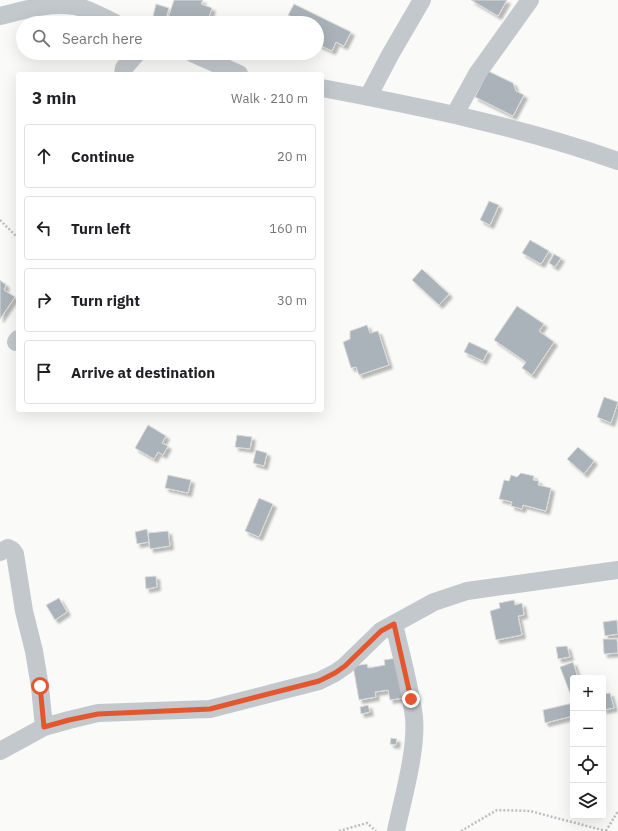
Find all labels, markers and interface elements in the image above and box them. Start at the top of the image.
search box [16,16,324,60]
icon: search [30,27,52,49]
text: Search here [62,29,142,48]
text: 3 min [32,87,76,109]
text: Walk · 210 m [231,90,308,107]
icon: ahead [33,145,55,167]
text: Continue [71,147,135,166]
text: 20 m [277,148,307,165]
icon: left [33,217,55,239]
text: Turn left [71,219,131,238]
text: 160 m [269,220,307,237]
icon: right [33,289,55,311]
text: Turn right [71,291,140,310]
text: 30 m [277,292,307,309]
icon: arrive [33,361,55,383]
text: Arrive at destination [71,363,215,382]
map controls [570,675,606,819]
button: + [570,675,606,711]
route start [31,677,49,695]
route end [402,690,420,708]
button: − [570,711,606,747]
button: locate [570,747,606,783]
button: layers [570,783,606,819]

